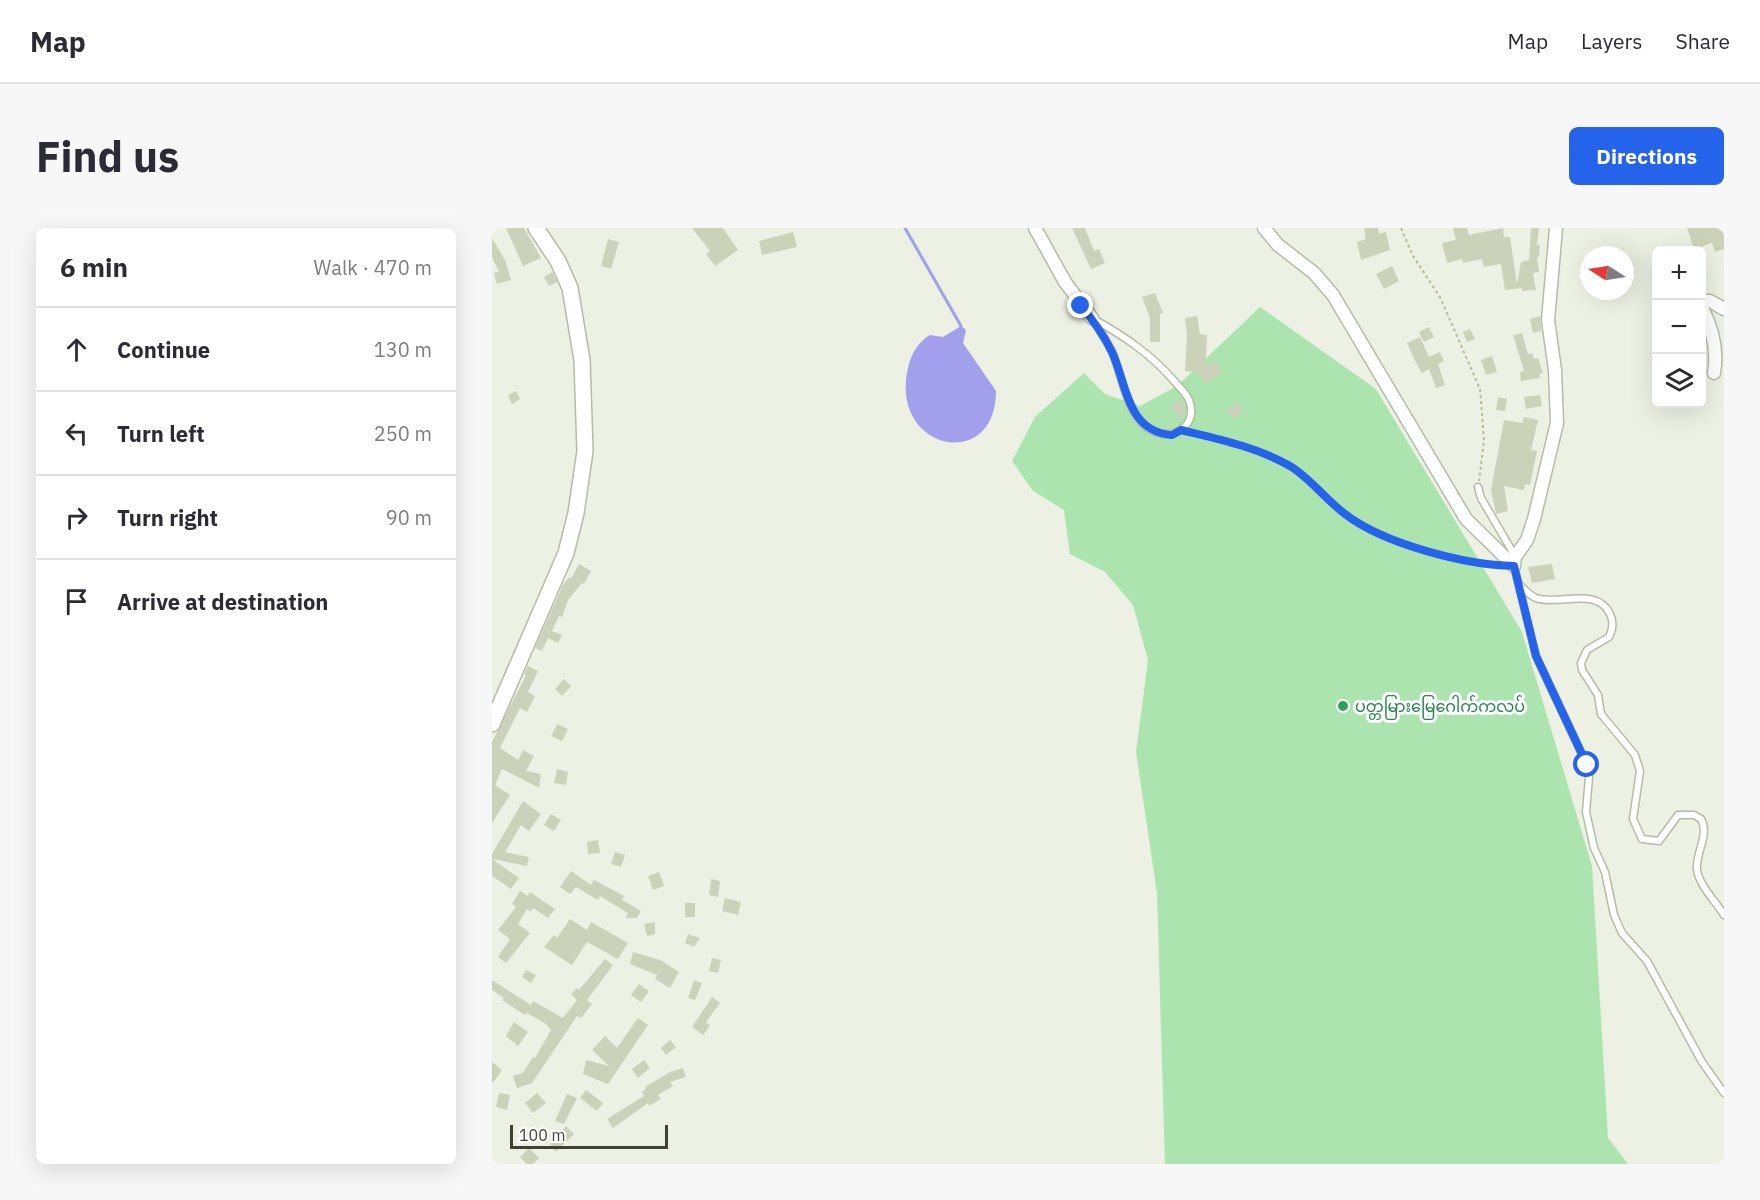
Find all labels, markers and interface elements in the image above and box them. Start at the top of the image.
text: Map [30,23,86,60]
text: Map [1508,27,1548,55]
text: Layers [1581,27,1643,55]
text: Share [1676,27,1730,55]
button: Directions [1569,127,1724,185]
text: Find us [36,129,179,184]
north arrow [1580,246,1634,300]
map controls [1652,246,1706,408]
button: + [1652,246,1706,300]
text: 6 min [60,250,128,284]
text: Walk · 470 m [314,254,432,281]
route end [1067,292,1093,318]
button: − [1652,300,1706,354]
icon: ahead [60,333,93,366]
text: Continue [117,335,210,364]
text: 130 m [374,336,432,363]
button: layers [1652,354,1706,408]
icon: left [60,417,93,450]
text: Turn left [117,419,205,448]
text: 250 m [374,420,432,447]
icon: right [60,501,93,534]
text: Turn right [117,503,218,532]
text: 90 m [386,504,432,531]
icon: arrive [60,585,93,618]
text: Arrive at destination [117,587,328,616]
place label: ပတ္တမြားမြေဂေါက်ကလပ် [1355,695,1525,720]
marker: ပတ္တမြားမြေဂေါက်ကလပ် [1336,699,1350,713]
route start [1573,751,1599,777]
scale bar [510,1122,668,1150]
text: 100 m [519,1125,566,1145]

